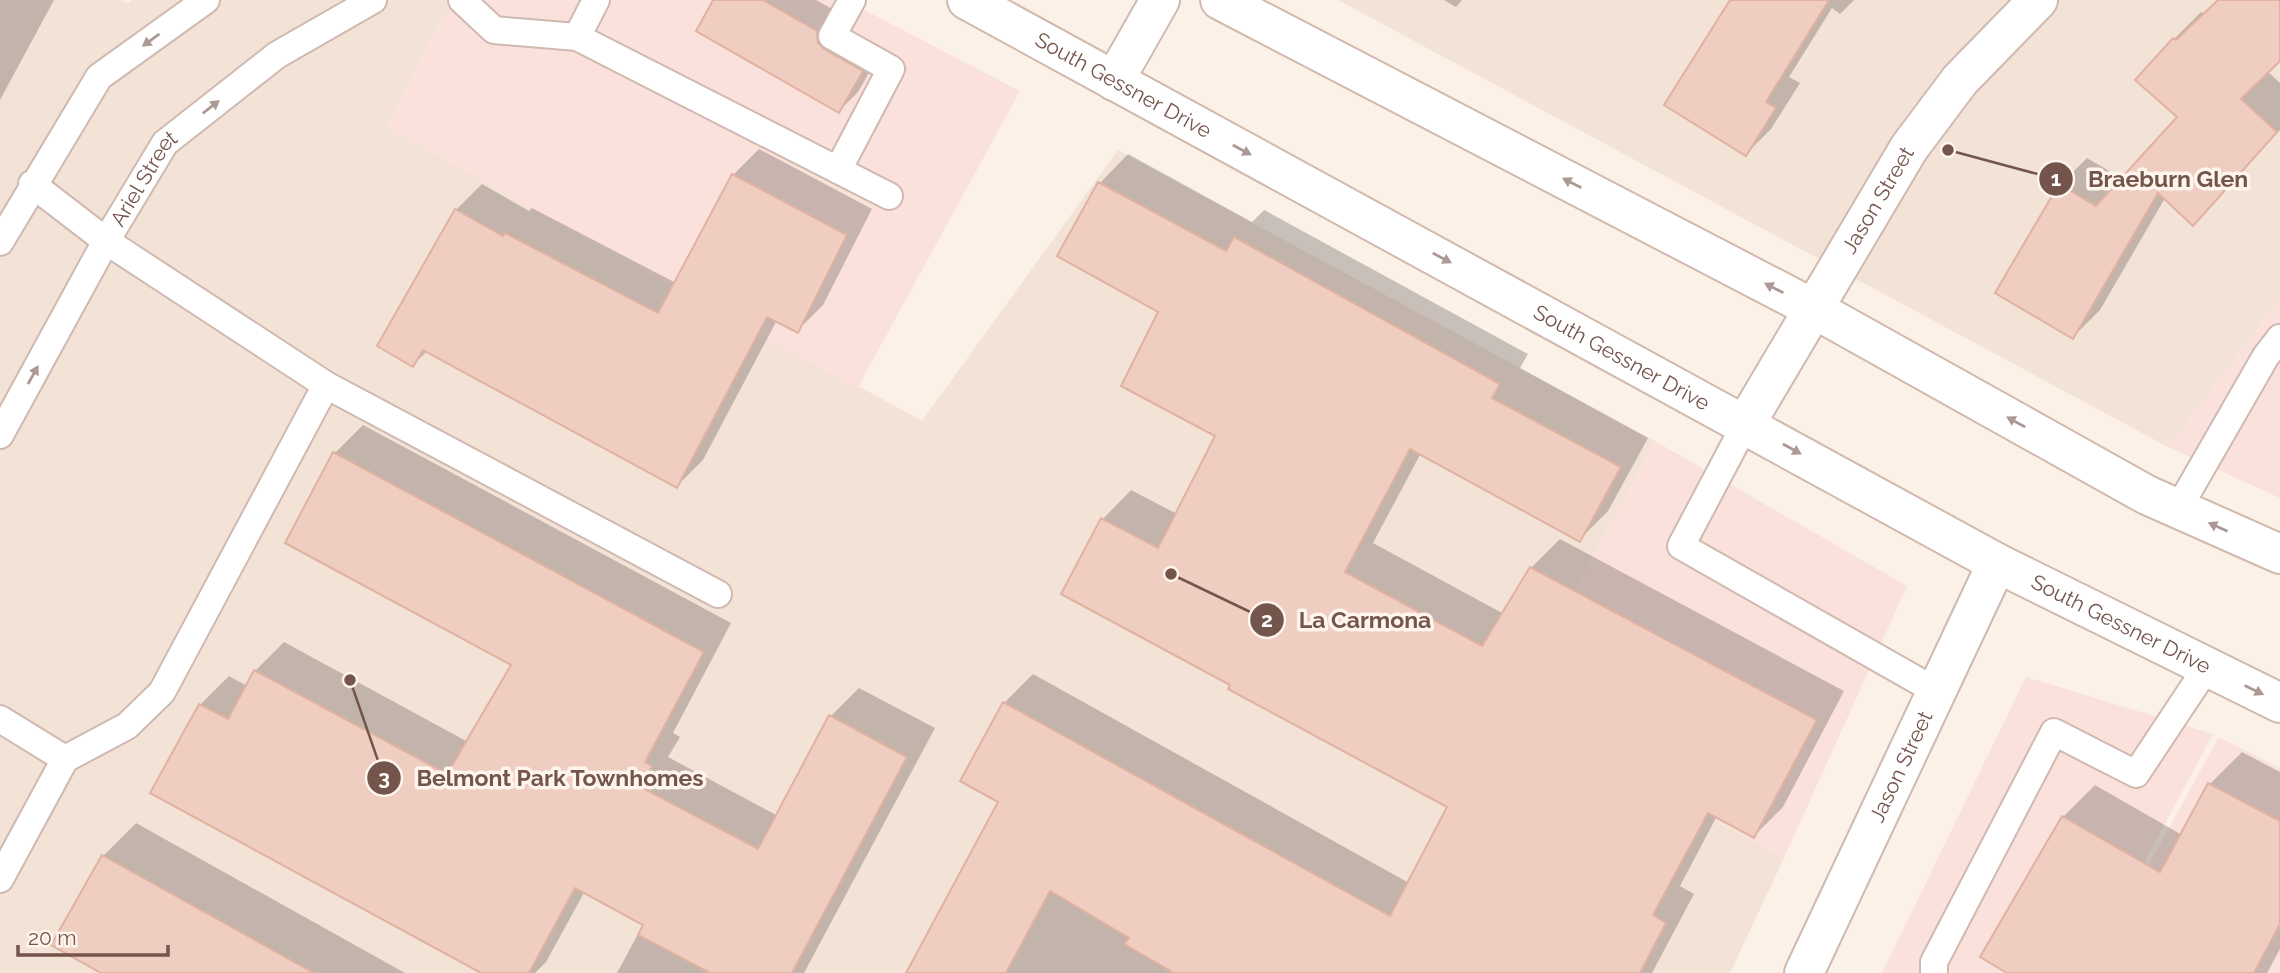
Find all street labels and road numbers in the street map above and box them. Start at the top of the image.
street label: South Gessner Drive [1031,27,1216,143]
street label: Ariel Street [105,125,182,231]
street label: Jason Street [1836,142,1919,258]
street label: South Gessner Drive [1529,299,1714,416]
street label: South Gessner Drive [2027,569,2215,679]
street label: Jason Street [1864,707,1938,826]

